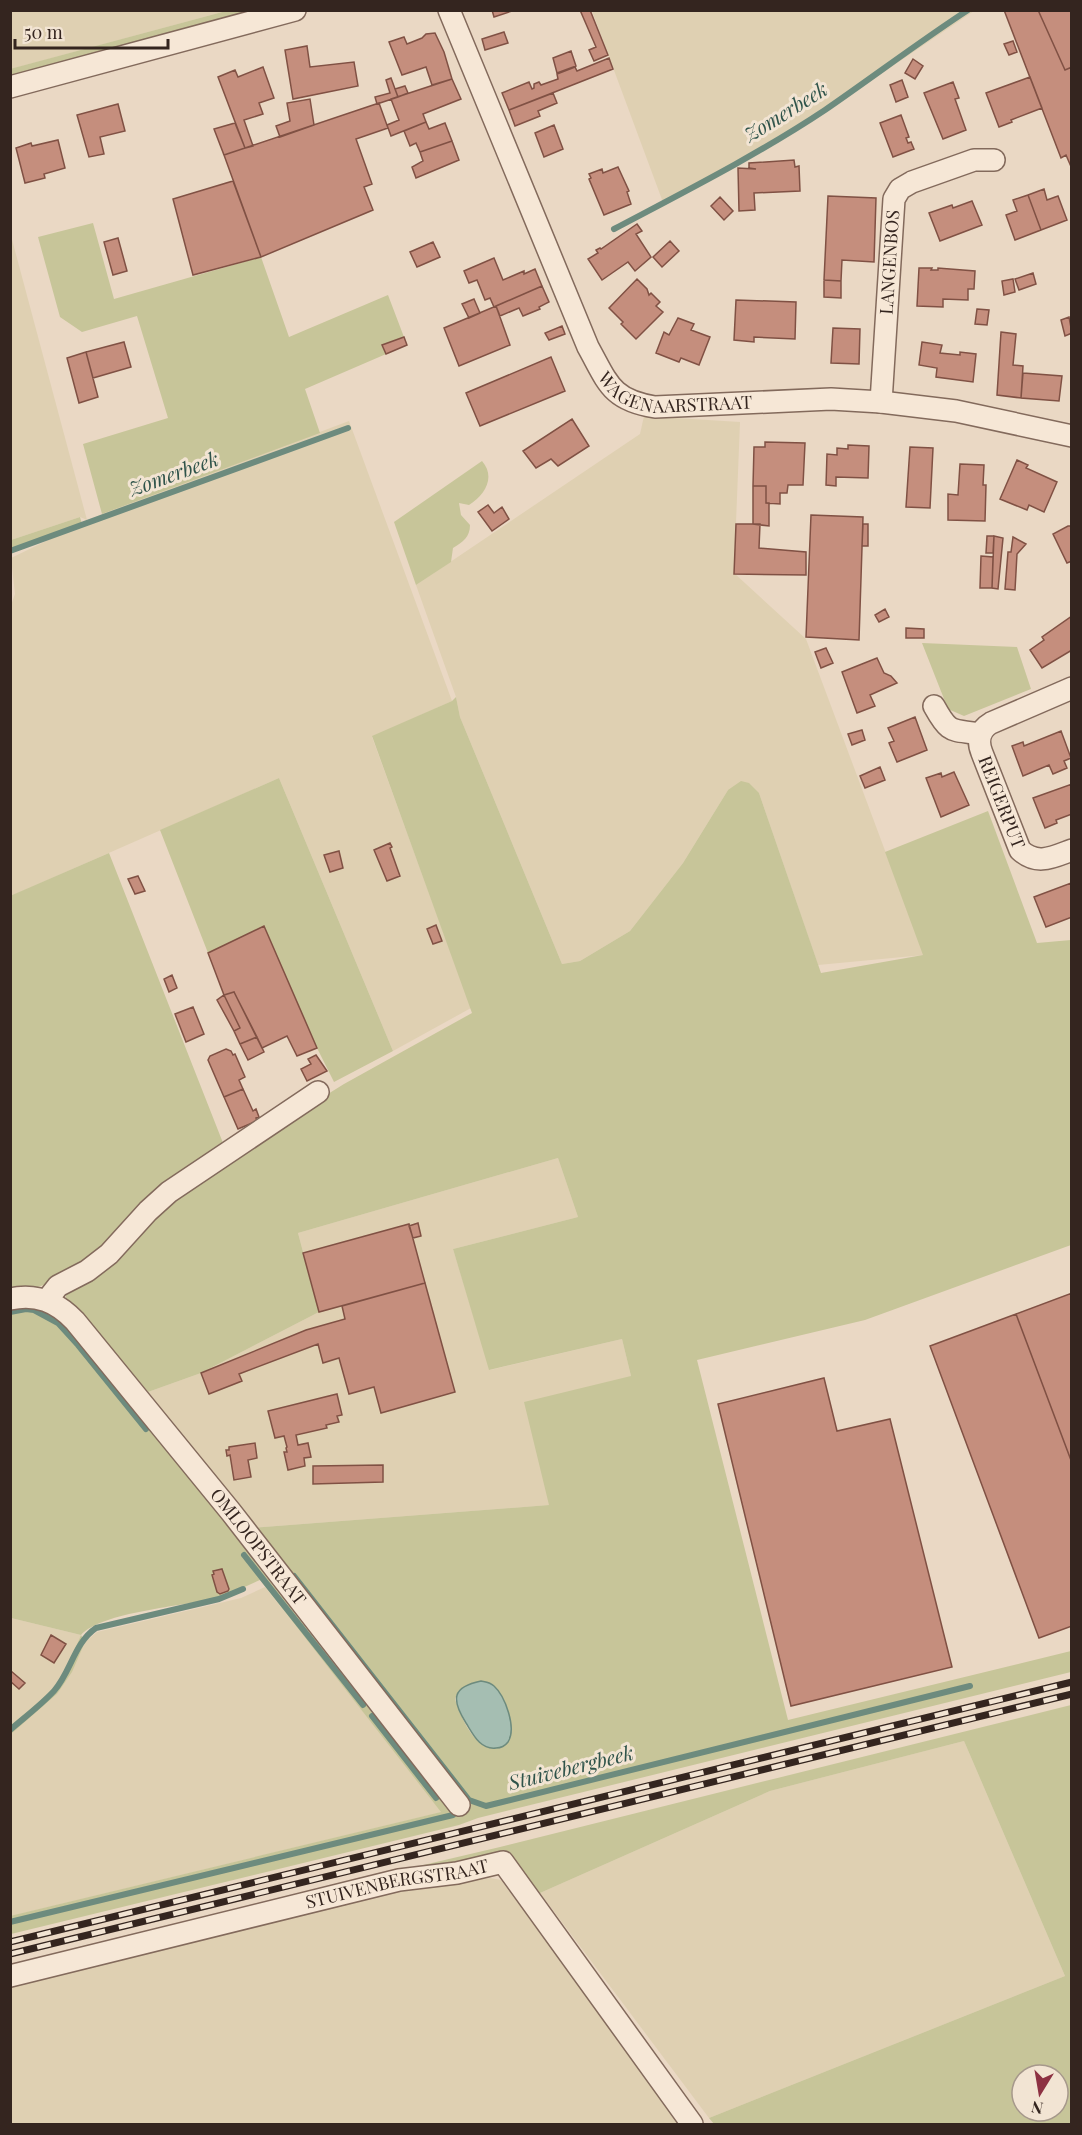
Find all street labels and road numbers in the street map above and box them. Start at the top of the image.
street label: LANGENBOS [874,209,904,315]
street label: WAGENAARSTRAAT [593,366,753,418]
street label: REIGERPUT [973,752,1031,852]
street label: OMLOOPSTRAAT [205,1483,312,1610]
street label: STUIVENBERGSTRAAT [303,1853,491,1914]

